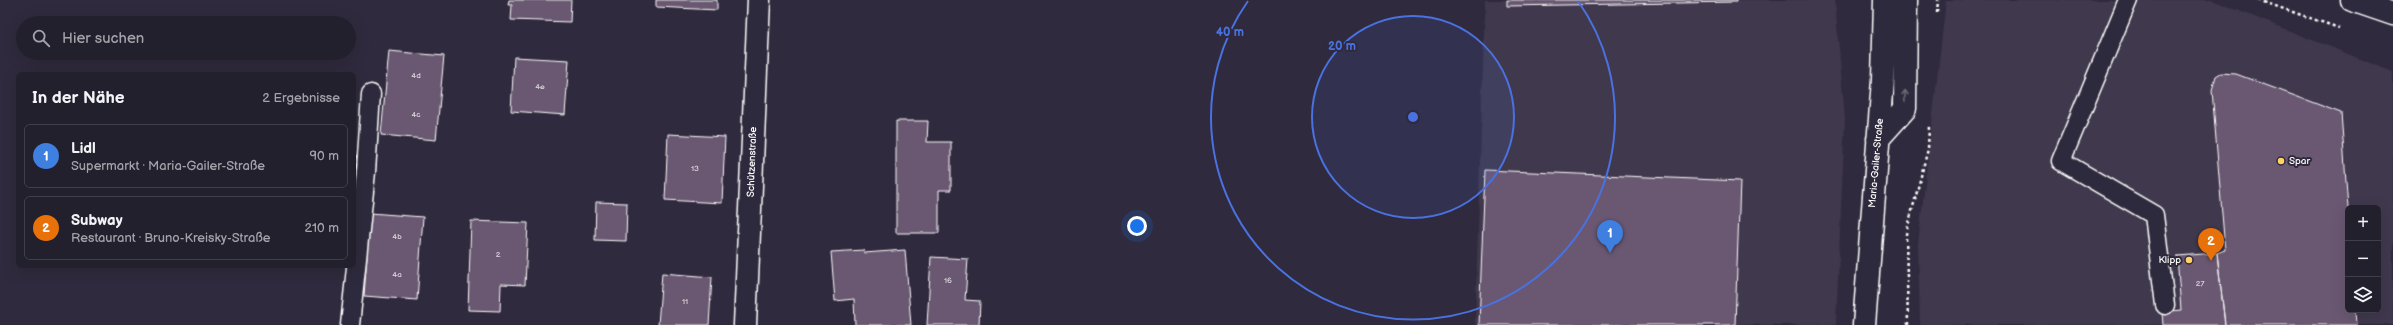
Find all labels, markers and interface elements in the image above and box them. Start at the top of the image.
search box [16,16,356,60]
text: 40 m [1216,25,1244,40]
icon: search [30,27,52,49]
text: Hier suchen [62,29,144,48]
text: 20 m [1328,39,1356,54]
house number: 4d [411,71,421,80]
house number: 4e [535,82,545,91]
text: In der Nähe [32,88,125,108]
text: 2 Ergebnisse [262,90,340,106]
one-way arrow [1901,90,1909,103]
house number: 4c [411,110,421,119]
centre of rings [1406,110,1420,124]
street label: Maria-Gailer-Straße [1866,118,1886,208]
street label: Schützenstraße [745,127,759,197]
text: Lidl [71,139,96,158]
text: 1 [43,148,49,164]
text: 90 m [310,148,339,164]
place label: Spar [2289,155,2311,167]
marker: Spar [2276,156,2286,166]
text: Supermarkt · Maria-Gailer-Straße [71,158,265,174]
house number: 13 [691,164,699,173]
map controls [2345,205,2381,313]
button: + [2345,205,2381,241]
text: Subway [71,211,123,230]
your location [1127,216,1147,236]
text: 2 [42,220,50,236]
text: 210 m [305,220,339,236]
pin: 1 [1597,220,1623,253]
pin: 2 [2198,228,2224,261]
text: Restaurant · Bruno-Kreisky-Straße [71,230,270,246]
house number: 4b [392,232,402,241]
button: − [2345,241,2381,277]
house number: 2 [496,250,501,259]
place label: Klipp [2158,254,2181,266]
marker: Klipp [2184,255,2194,265]
house number: 4a [392,270,402,279]
house number: 16 [944,276,952,285]
button: layers [2345,277,2381,313]
house number: 27 [2196,279,2204,288]
house number: 11 [682,297,688,306]

